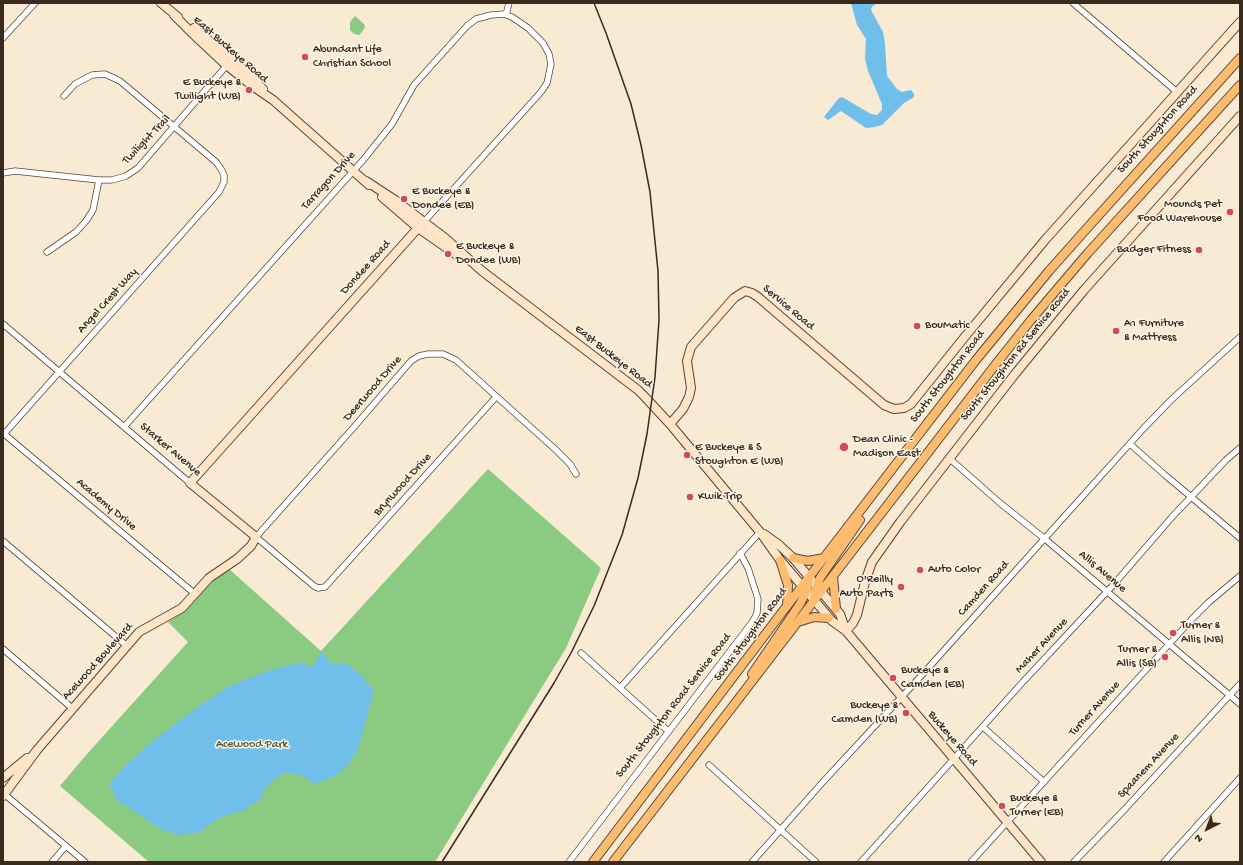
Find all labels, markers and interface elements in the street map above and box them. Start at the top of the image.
street label: East Buckeye Road [189,13,271,87]
place label: Abundant Life Christian School [313,43,391,71]
marker: Abundant Life Christian School [300,52,310,62]
place label: E Buckeye & Twilight (WB) [175,76,241,104]
street label: South Stoughton Road [1115,83,1201,177]
marker: E Buckeye & Twilight (WB) [244,85,254,95]
street label: Twilight Trail [120,112,174,168]
street label: Tarragon Drive [299,149,359,213]
place label: E Buckeye & Dondee (EB) [412,185,474,213]
marker: E Buckeye & Dondee (EB) [399,194,409,204]
place label: Mounds Pet Food Warehouse [1137,198,1222,226]
marker: Mounds Pet Food Warehouse [1225,207,1235,217]
street label: Dondee Road [338,238,394,298]
place label: E Buckeye & Dondee (WB) [456,240,521,268]
place label: Badger Fitness [1117,243,1191,257]
marker: Badger Fitness [1194,245,1204,255]
marker: E Buckeye & Dondee (WB) [443,249,453,259]
street label: Angel Crest Way [75,265,141,337]
street label: Service Road [759,282,817,334]
street label: South Stoughton Rd Service Road [958,286,1074,424]
place label: A1 Furniture & Mattress [1124,317,1184,345]
place label: BouMatic [925,319,970,333]
marker: BouMatic [912,321,922,331]
street label: East Buckeye Road [571,322,655,392]
marker: A1 Furniture & Mattress [1111,326,1121,336]
street label: South Stoughton Road [908,328,988,426]
street label: Deerwood Drive [341,353,405,425]
street label: Starker Avenue [136,420,204,480]
place label: Dean Clinic - Madison East [853,433,920,461]
place label: E Buckeye & S Stoughton E (WB) [695,441,784,469]
marker: Dean Clinic - Madison East [838,441,850,453]
marker: E Buckeye & S Stoughton E (WB) [682,450,692,460]
street label: Brynwood Drive [371,451,435,519]
street label: Academy Drive [73,476,139,534]
place label: Kwik Trip [698,490,742,504]
marker: Kwik Trip [685,492,695,502]
street label: Allis Avenue [1075,548,1129,596]
street label: Camden Road [955,558,1013,620]
place label: Auto Color [928,563,981,577]
marker: Auto Color [915,565,925,575]
place label: O'Reilly Auto Parts [839,573,893,601]
marker: O'Reilly Auto Parts [896,582,906,592]
street label: South Stoughton Road [711,586,791,684]
street label: Maher Avenue [1013,615,1071,677]
place label: Turner & Allis (NB) [1181,619,1224,647]
street label: Acewood Boulevard [60,620,136,704]
marker: Turner & Allis (NB) [1168,628,1178,638]
street label: South Stoughton Road Service Road [613,631,735,781]
place label: Turner & Allis (SB) [1116,643,1157,671]
marker: Turner & Allis (SB) [1160,652,1170,662]
place label: Buckeye & Camden (EB) [901,664,965,692]
marker: Buckeye & Camden (EB) [888,673,898,683]
street label: Turner Avenue [1066,678,1124,740]
place label: Buckeye & Camden (WB) [831,699,898,727]
marker: Buckeye & Camden (WB) [901,708,911,718]
street label: Buckeye Road [924,708,980,770]
street label: Spaanem Avenue [1115,730,1183,802]
park label: Acewood Park [216,738,288,752]
place label: Buckeye & Turner (EB) [1010,792,1064,820]
marker: Buckeye & Turner (EB) [997,801,1007,811]
north arrow [1187,809,1227,849]
text: N [1192,831,1206,845]

